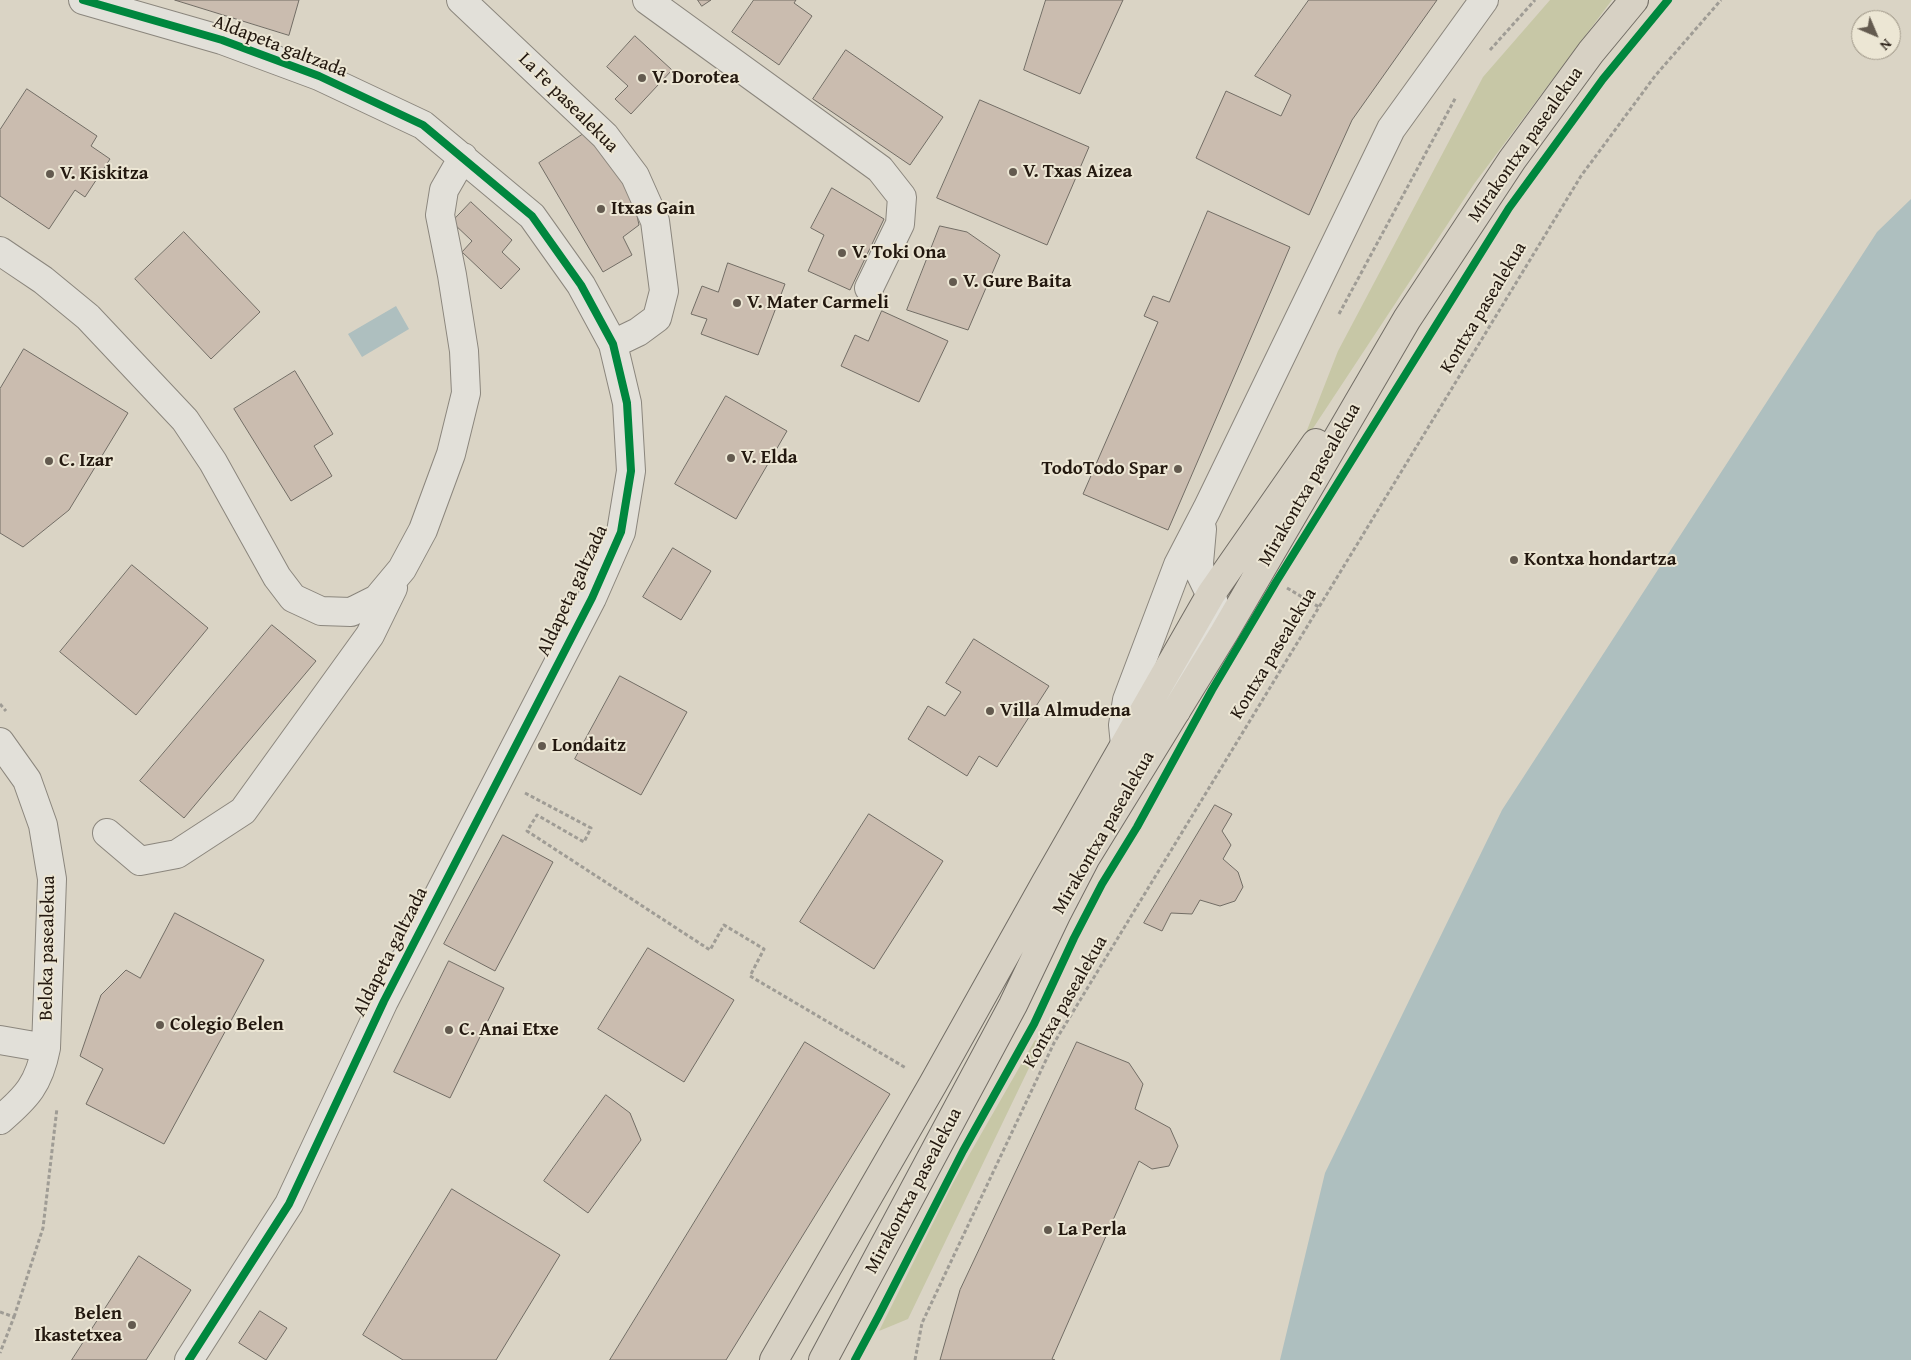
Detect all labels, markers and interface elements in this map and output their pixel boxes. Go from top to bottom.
north arrow [1851,10,1901,60]
street label: Aldapeta galtzada [210,11,350,83]
text: N [1876,35,1896,55]
street label: La Fe pasealekua [513,48,623,158]
street label: Mirakontxa pasealekua [1464,63,1588,227]
place label: V. Dorotea [652,67,739,89]
marker: V. Dorotea [636,72,648,84]
place label: V. Txas Aizea [1023,161,1132,183]
place label: V. Kiskitza [60,163,149,185]
marker: V. Txas Aizea [1007,166,1019,178]
marker: V. Kiskitza [44,168,56,180]
place label: Itxas Gain [611,198,695,220]
marker: Itxas Gain [595,203,607,215]
street label: Kontxa pasealekua [1436,238,1532,378]
place label: V. Toki Ona [852,242,946,264]
marker: V. Toki Ona [836,247,848,259]
place label: V. Gure Baita [963,271,1072,293]
marker: V. Gure Baita [947,276,959,288]
place label: V. Mater Carmeli [747,292,889,314]
marker: V. Mater Carmeli [731,297,743,309]
street label: Mirakontxa pasealekua [1254,399,1366,571]
place label: V. Elda [741,447,798,469]
place label: C. Izar [59,450,113,472]
marker: V. Elda [725,452,737,464]
marker: C. Izar [43,455,55,467]
place label: TodoTodo Spar [1041,458,1168,480]
marker: TodoTodo Spar [1172,463,1184,475]
street label: Aldapeta galtzada [533,522,613,660]
place label: Kontxa hondartza [1524,549,1676,571]
marker: Kontxa hondartza [1508,554,1520,566]
street label: Kontxa pasealekua [1226,584,1322,724]
place label: Villa Almudena [1000,700,1131,722]
marker: Villa Almudena [984,705,996,717]
place label: Londaitz [552,735,626,757]
marker: Londaitz [536,740,548,752]
street label: Mirakontxa pasealekua [1048,747,1160,919]
street label: Beloka pasealekua [35,875,61,1021]
street label: Aldapeta galtzada [349,884,433,1020]
street label: Kontxa pasealekua [1019,932,1113,1072]
place label: Colegio Belen [170,1014,284,1036]
marker: Colegio Belen [154,1019,166,1031]
place label: C. Anai Etxe [459,1019,559,1041]
marker: C. Anai Etxe [443,1024,455,1036]
street label: Mirakontxa pasealekua [861,1104,967,1278]
place label: La Perla [1058,1219,1127,1241]
marker: La Perla [1042,1224,1054,1236]
place label: Belen Ikastetxea [34,1303,122,1347]
marker: Belen Ikastetxea [126,1319,138,1331]

